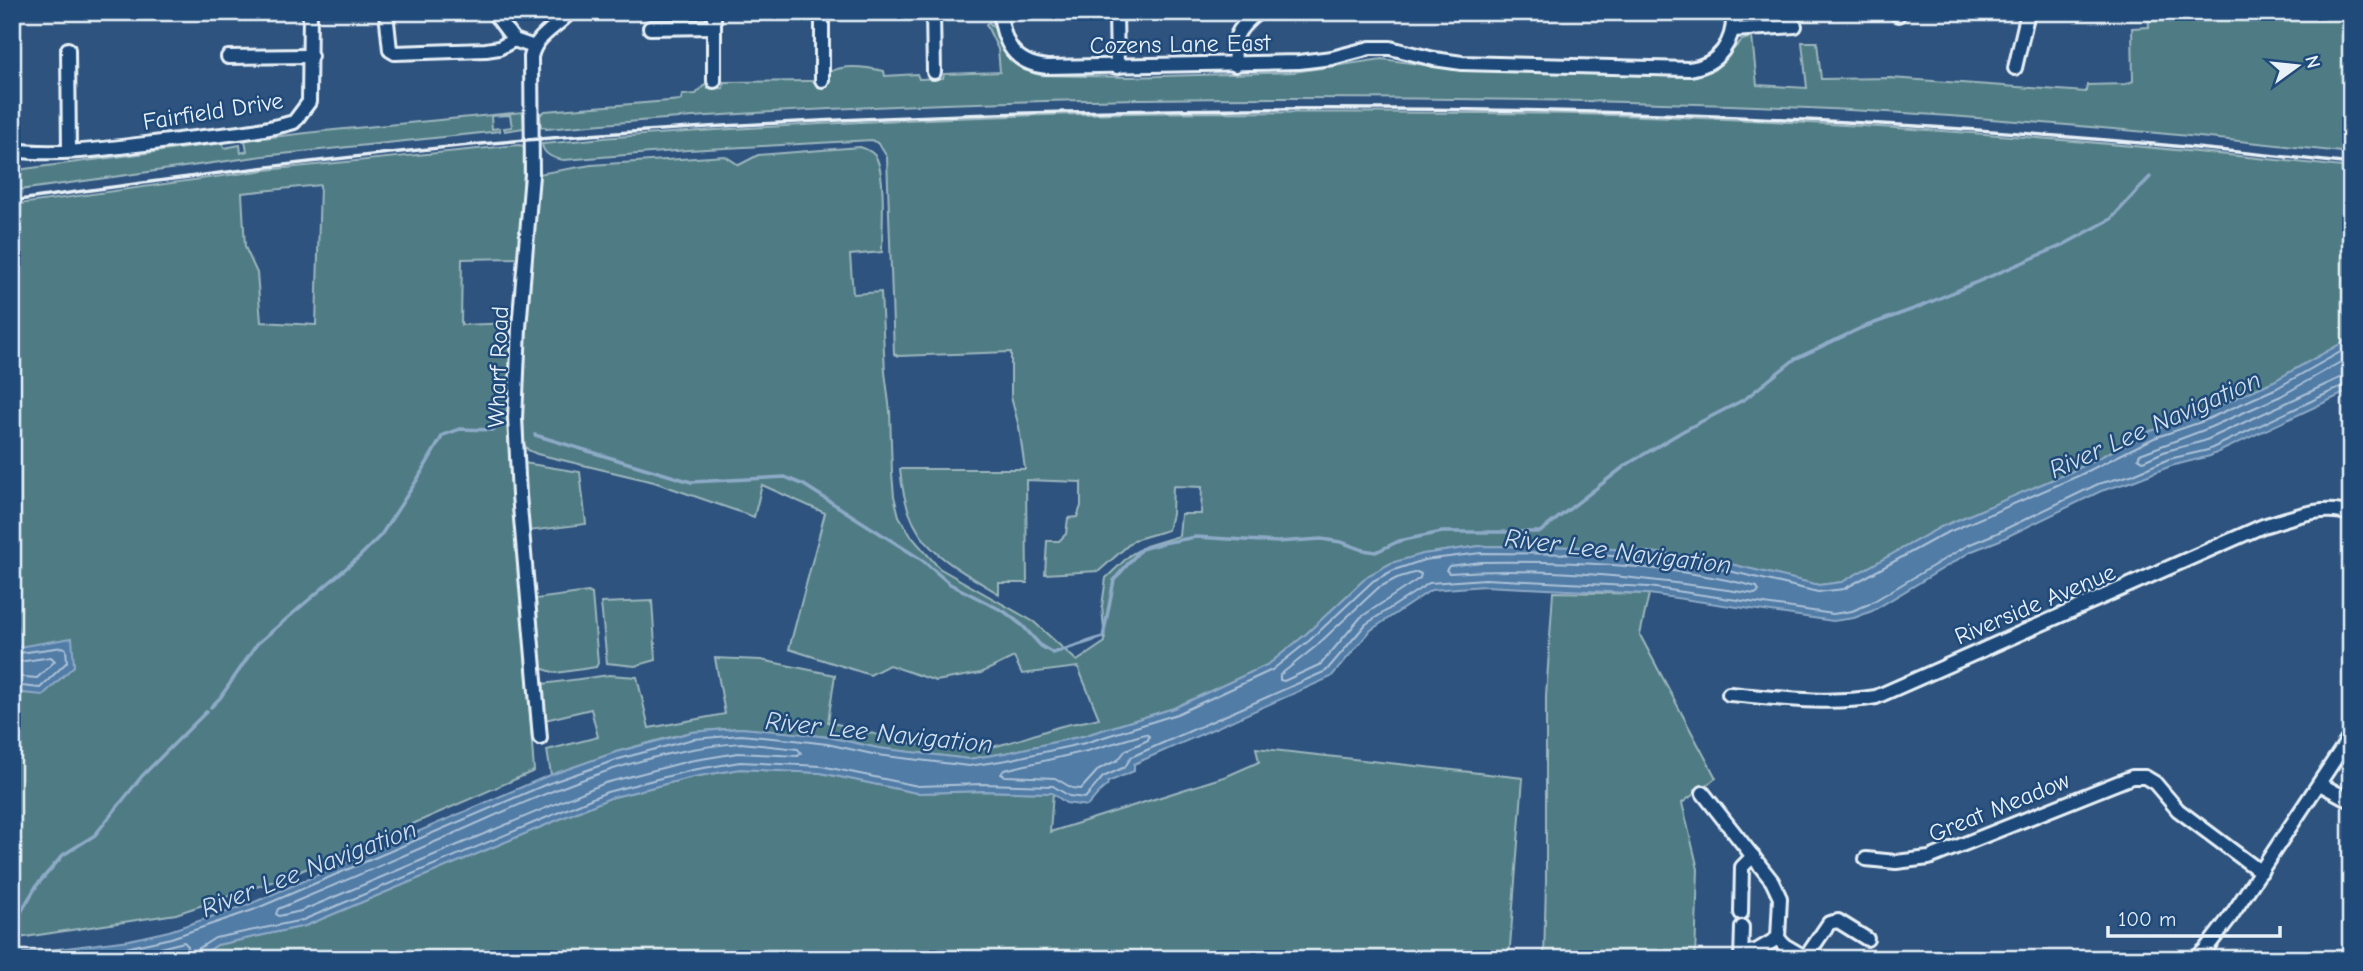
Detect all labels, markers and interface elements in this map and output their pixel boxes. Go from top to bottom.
street label: Cozens Lane East [1089,28,1272,60]
north arrow [2262,32,2332,102]
text: N [2300,53,2325,71]
street label: Fairfield Drive [141,86,285,136]
street label: Wharf Road [482,305,514,429]
water label: River Lee Navigation [2045,365,2265,485]
water label: River Lee Navigation [1503,523,1733,581]
street label: Riverside Avenue [1950,557,2120,651]
water label: River Lee Navigation [764,706,994,760]
street label: Great Meadow [1924,766,2074,848]
water label: River Lee Navigation [197,814,421,924]
scale bar [2108,894,2279,938]
text: 100 m [2118,907,2176,931]

